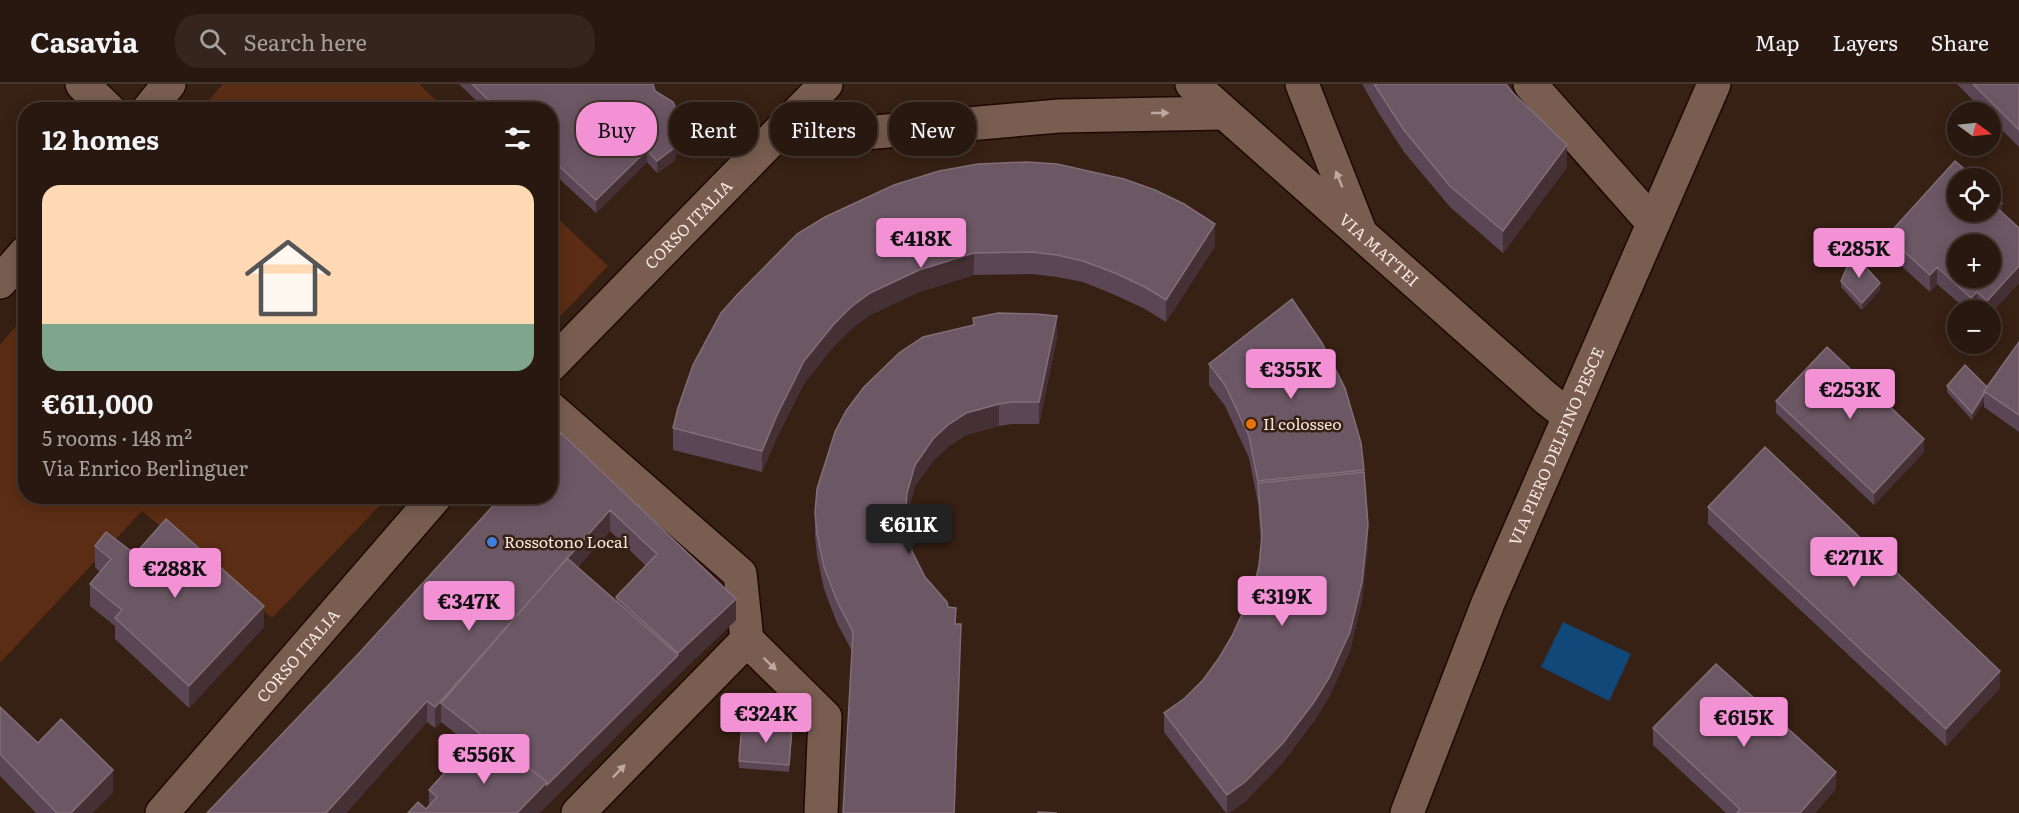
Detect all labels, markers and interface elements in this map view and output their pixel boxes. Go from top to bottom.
search box [175,14,595,68]
text: Casavia [30,20,139,62]
icon: search [196,25,229,58]
text: Search here [244,25,367,58]
text: Map [1755,26,1800,57]
text: Layers [1833,26,1898,57]
text: Share [1931,26,1989,57]
chip: Buy [576,102,657,156]
chip: Rent [669,102,758,156]
chip: Filters [770,102,877,156]
chip: New [889,102,976,156]
north arrow [1947,102,2001,156]
map controls [1947,102,2001,354]
one-way arrow [1150,108,1169,118]
text: 12 homes [42,119,159,158]
icon: filters [501,122,534,155]
button: locate [1947,168,2001,222]
one-way arrow [1334,170,1344,188]
street label: CORSO ITALIA [638,174,737,274]
street label: VIA MATTEI [1334,207,1425,291]
pin: €418K [879,218,963,269]
text: €418K [890,222,952,252]
icon: home [234,224,342,332]
pin: €285K [1817,228,1901,279]
text: €285K [1828,232,1891,262]
button: + [1947,234,2001,288]
button: − [1947,300,2001,354]
street label: VIA PIERO DELFINO PESCE [1501,343,1609,549]
pin: €355K [1249,349,1333,400]
text: €355K [1260,353,1322,383]
pin: €253K [1808,369,1892,420]
text: €253K [1819,373,1881,403]
text: €611,000 [42,383,153,422]
place label: Il colosseo [1263,411,1342,435]
marker: Il colosseo [1244,417,1258,431]
text: 5 rooms · 148 m² [42,422,192,452]
text: Via Enrico Berlinguer [42,452,248,482]
pin: €611K [867,504,951,555]
text: €611K [880,508,938,538]
place label: Rossotono Local [504,529,628,553]
marker: Rossotono Local [485,535,499,549]
pin: €271K [1812,537,1896,588]
text: €271K [1824,541,1884,571]
pin: €288K [133,548,217,599]
text: €288K [143,552,207,582]
pin: €319K [1240,576,1324,627]
text: €319K [1252,580,1312,610]
pin: €347K [427,581,511,632]
text: €347K [438,585,500,615]
street label: CORSO ITALIA [250,603,345,707]
one-way arrow [763,656,777,670]
pin: €324K [724,693,808,744]
text: €324K [734,697,798,727]
pin: €615K [1702,697,1786,748]
text: €615K [1714,701,1774,731]
pin: €556K [442,734,526,785]
text: €556K [452,738,516,768]
one-way arrow [612,764,626,779]

